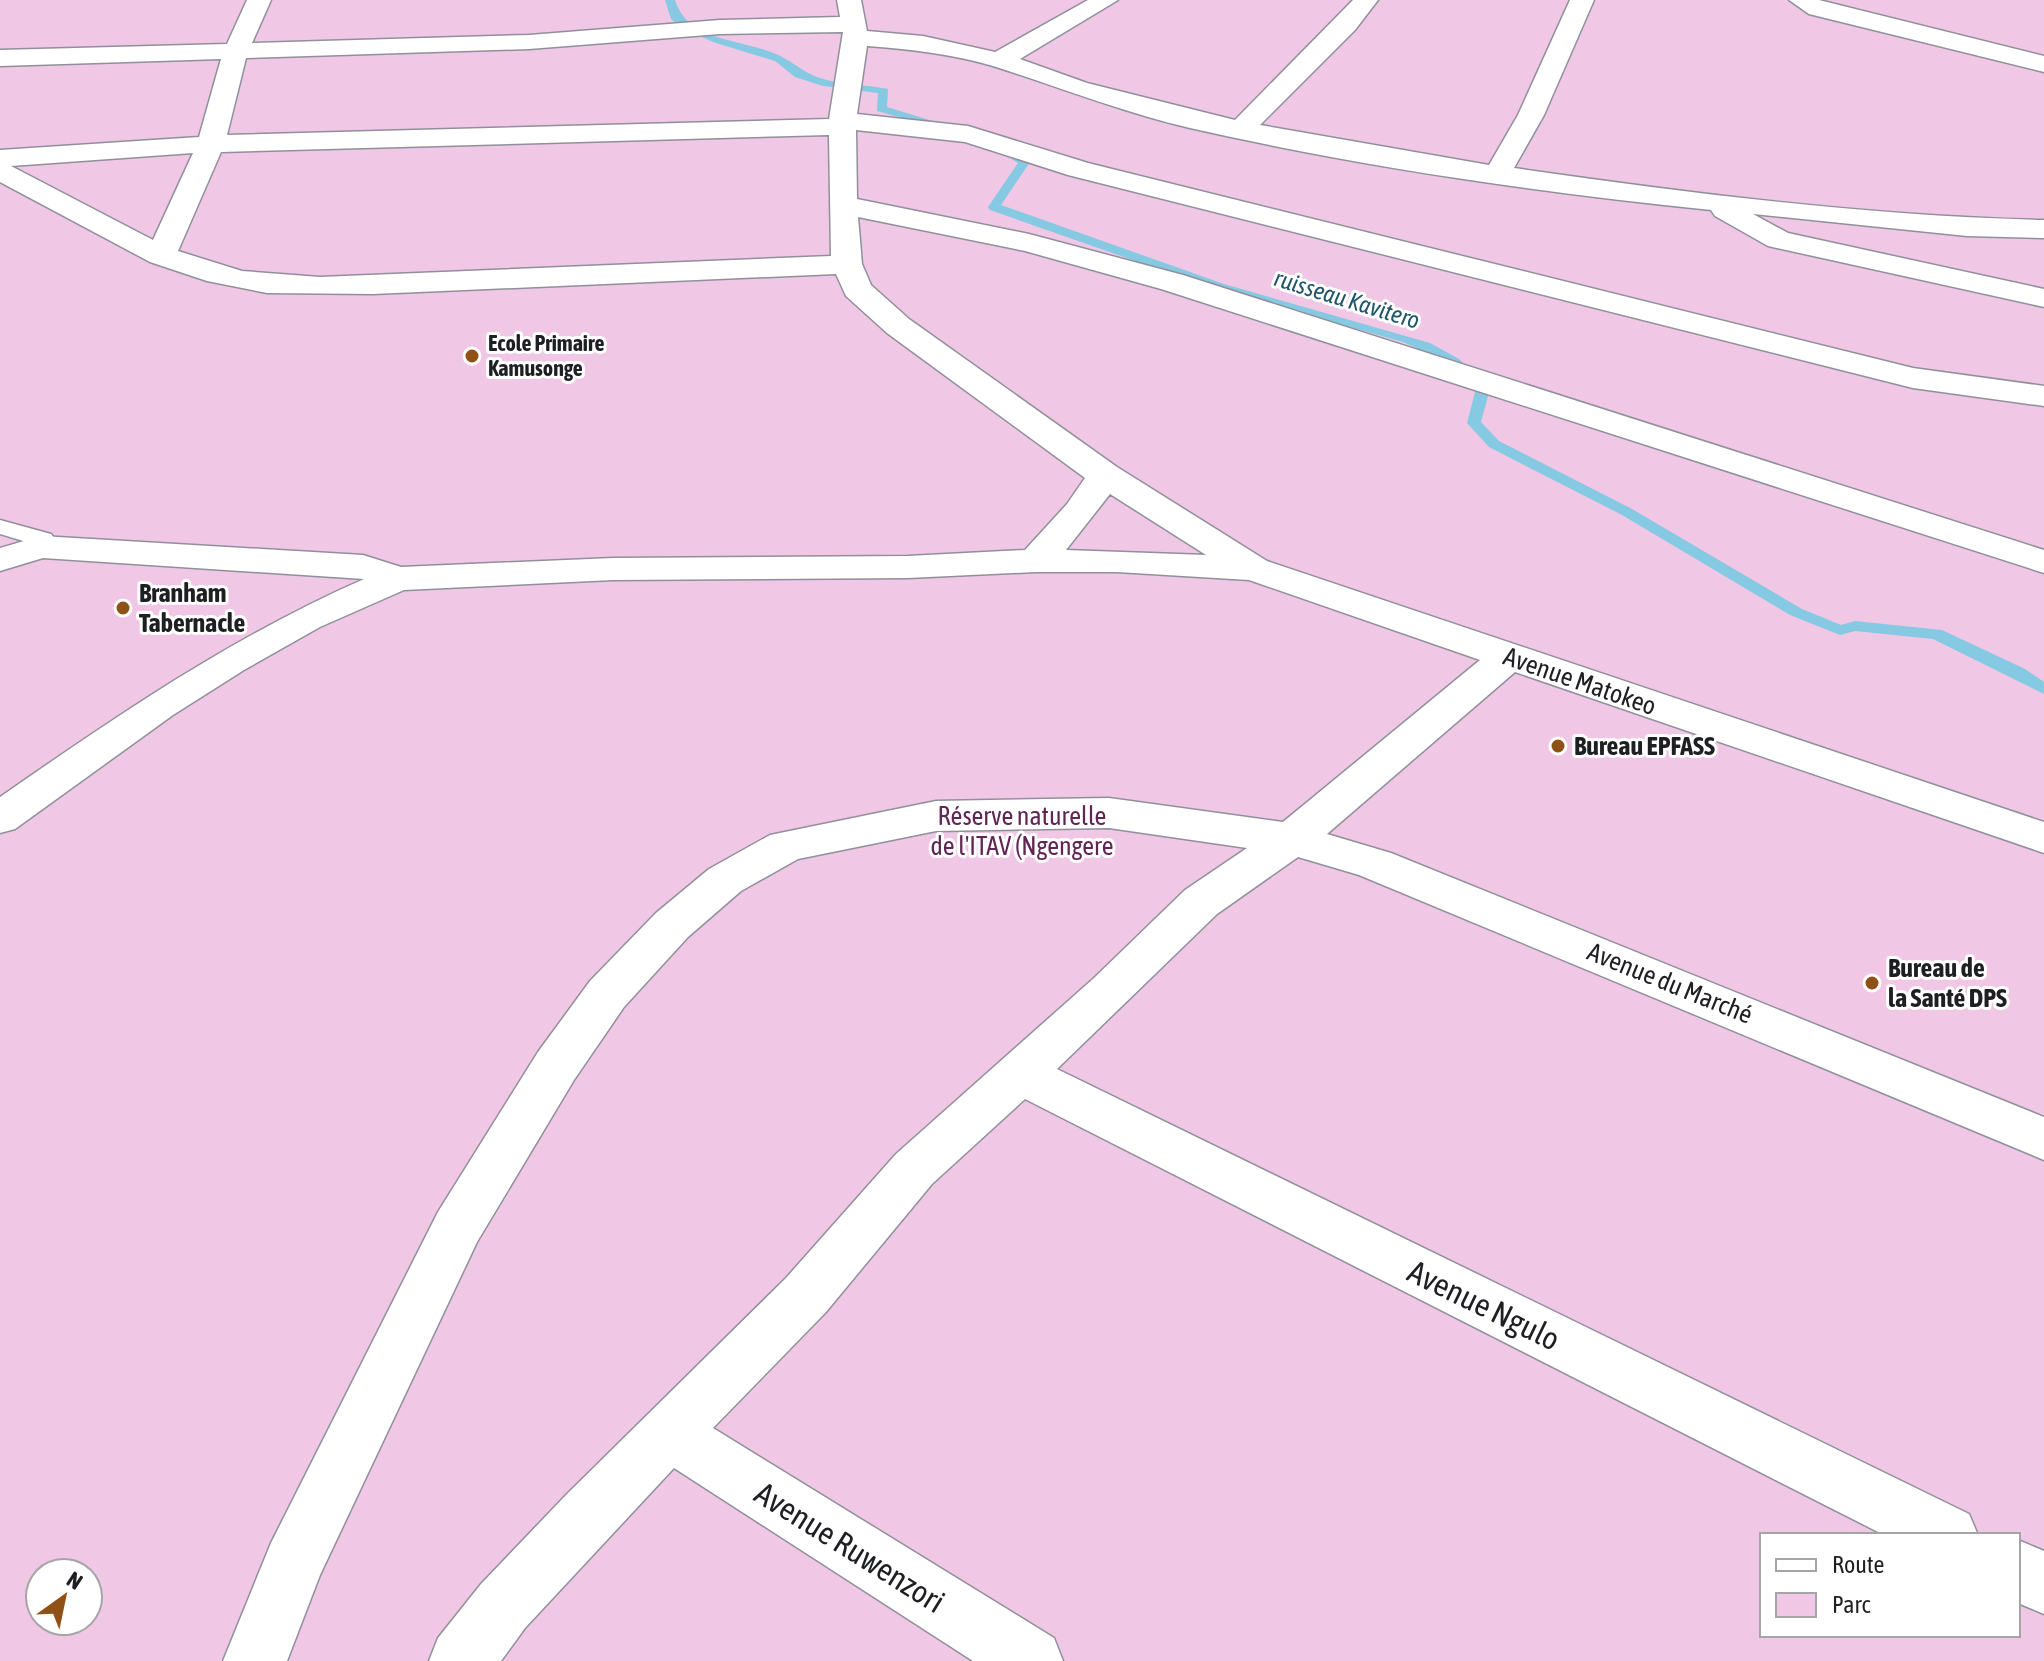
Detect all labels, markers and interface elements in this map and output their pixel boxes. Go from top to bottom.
water label: ruisseau Kavitero [1271,264,1423,334]
place label: Ecole Primaire Kamusonge [488,330,604,381]
marker: Ecole Primaire Kamusonge [463,347,481,365]
place label: Branham Tabernacle [139,578,245,638]
marker: Branham Tabernacle [114,599,132,617]
street label: Avenue Matokeo [1500,641,1660,721]
place label: Bureau EPFASS [1574,731,1715,761]
marker: Bureau EPFASS [1549,737,1567,755]
park label: Réserve naturelle de l'ITAV (Ngengere [931,801,1113,861]
street label: Avenue du Marché [1583,936,1757,1030]
place label: Bureau de la Santé DPS [1888,953,2007,1013]
marker: Bureau de la Santé DPS [1863,974,1881,992]
street label: Avenue Ngulo [1402,1252,1566,1358]
street label: Avenue Ruwenzori [748,1474,952,1620]
legend [1760,1533,2020,1637]
text: Route [1832,1551,1884,1578]
north arrow [24,1557,104,1637]
text: N [62,1566,87,1595]
text: Parc [1832,1591,1871,1618]

